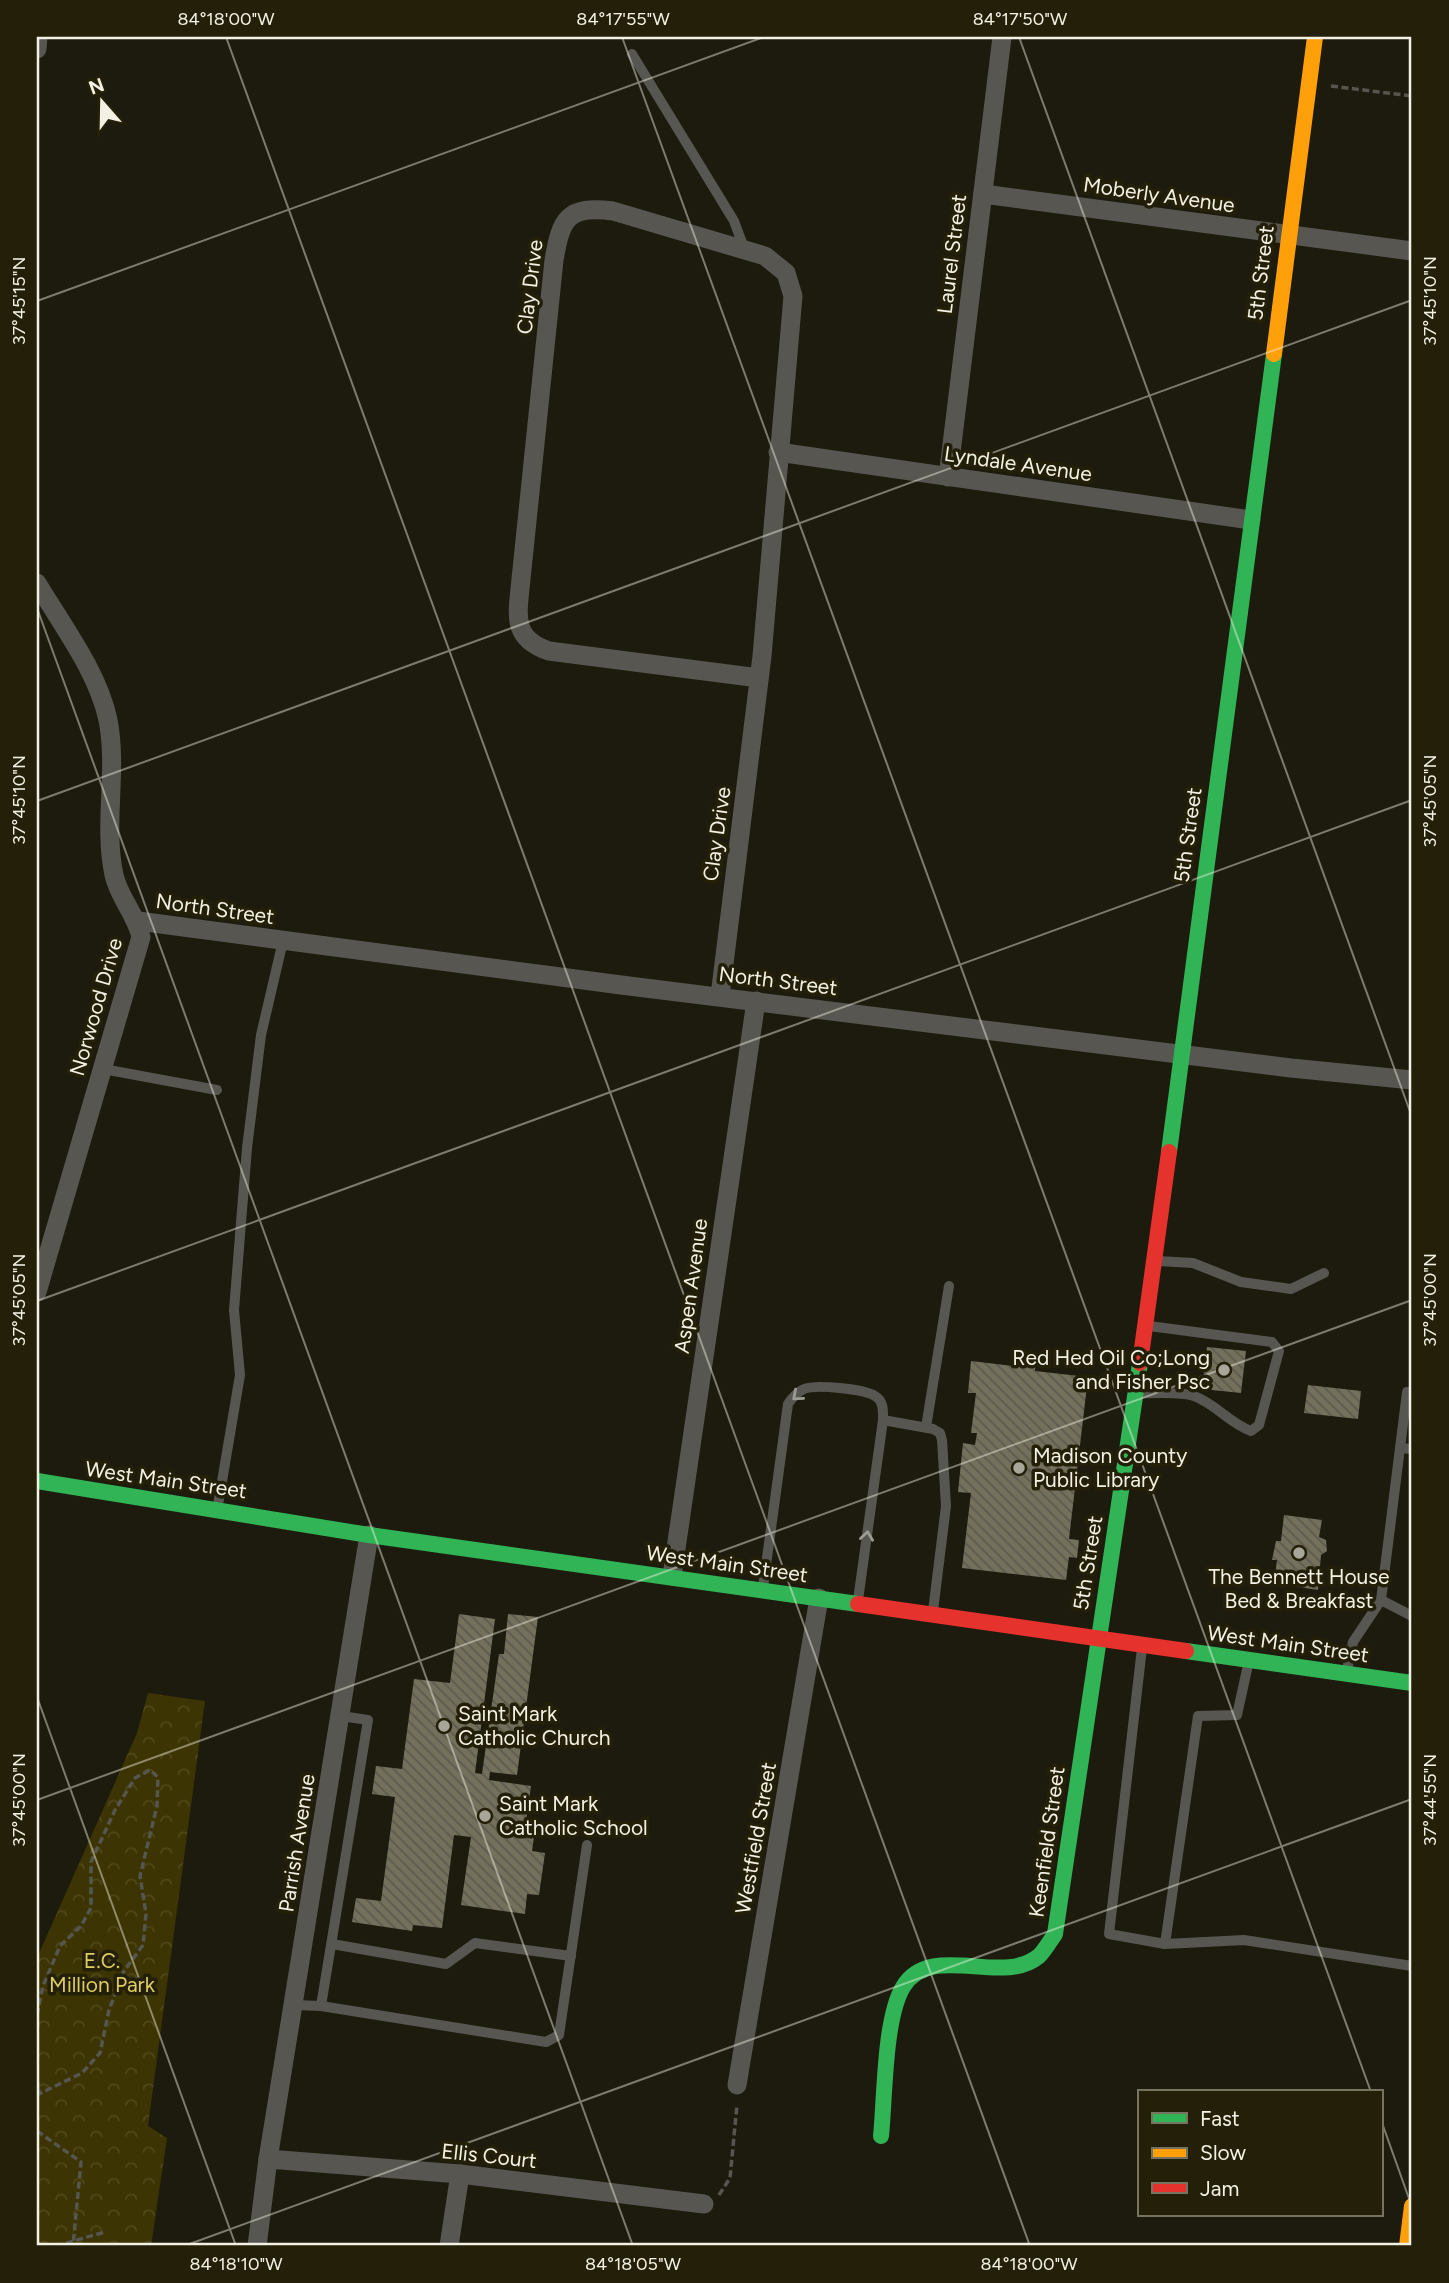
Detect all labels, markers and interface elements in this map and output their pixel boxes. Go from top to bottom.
text: 84°18'00"W [177,8,275,30]
text: 84°17'55"W [576,8,670,30]
text: 84°17'50"W [973,8,1068,30]
north arrow [66,66,136,136]
text: N [86,73,107,100]
street label: Moberly Avenue [1082,172,1236,218]
street label: Laurel Street [932,193,971,315]
street label: 5th Street [1242,224,1279,322]
street label: Clay Drive [511,238,548,336]
text: 37°45'10"N [1419,256,1441,346]
text: 37°45'15"N [8,257,30,345]
street label: Lyndale Avenue [943,441,1094,486]
text: 37°45'10"N [8,755,30,845]
text: 37°45'05"N [1419,755,1441,847]
street label: Clay Drive [698,785,736,883]
street label: 5th Street [1168,786,1207,884]
street label: North Street [154,888,276,929]
street label: Norwood Drive [64,935,127,1079]
street label: North Street [717,961,839,1000]
street label: Aspen Avenue [669,1217,712,1355]
text: 37°45'00"N [1419,1253,1441,1347]
text: 37°45'05"N [8,1254,30,1346]
place label: Red Hed Oil Co;Long and Fisher Psc [1012,1345,1210,1394]
marker: Red Hed Oil Co;Long and Fisher Psc [1216,1362,1232,1378]
one-way arrow [792,1388,805,1400]
place label: Madison County Public Library [1033,1443,1187,1492]
street label: West Main Street [84,1456,248,1503]
marker: Madison County Public Library [1011,1460,1027,1476]
street label: 5th Street [1068,1514,1107,1612]
one-way arrow [859,1530,874,1542]
street label: West Main Street [645,1540,809,1587]
marker: The Bennett House Bed & Breakfast [1291,1545,1307,1561]
place label: The Bennett House Bed & Breakfast [1208,1564,1390,1613]
street label: West Main Street [1206,1620,1370,1667]
place label: Saint Mark Catholic Church [458,1701,610,1750]
marker: Saint Mark Catholic Church [436,1718,452,1734]
text: 37°45'00"N [8,1753,30,1847]
text: 37°44'55"N [1419,1754,1441,1846]
street label: Westfield Street [730,1760,781,1916]
street label: Keenfield Street [1024,1765,1069,1919]
street label: Parrish Avenue [273,1772,320,1914]
place label: Saint Mark Catholic School [499,1791,648,1840]
marker: Saint Mark Catholic School [477,1808,493,1824]
park label: E.C. Million Park [49,1948,156,1997]
legend [1138,2090,1382,2216]
text: Fast [1200,2106,1240,2131]
street label: Ellis Court [440,2138,538,2173]
text: Slow [1200,2140,1246,2165]
text: Jam [1200,2176,1239,2201]
text: 84°18'10"W [190,2253,283,2275]
text: 84°18'05"W [585,2253,682,2275]
text: 84°18'00"W [980,2253,1078,2275]

